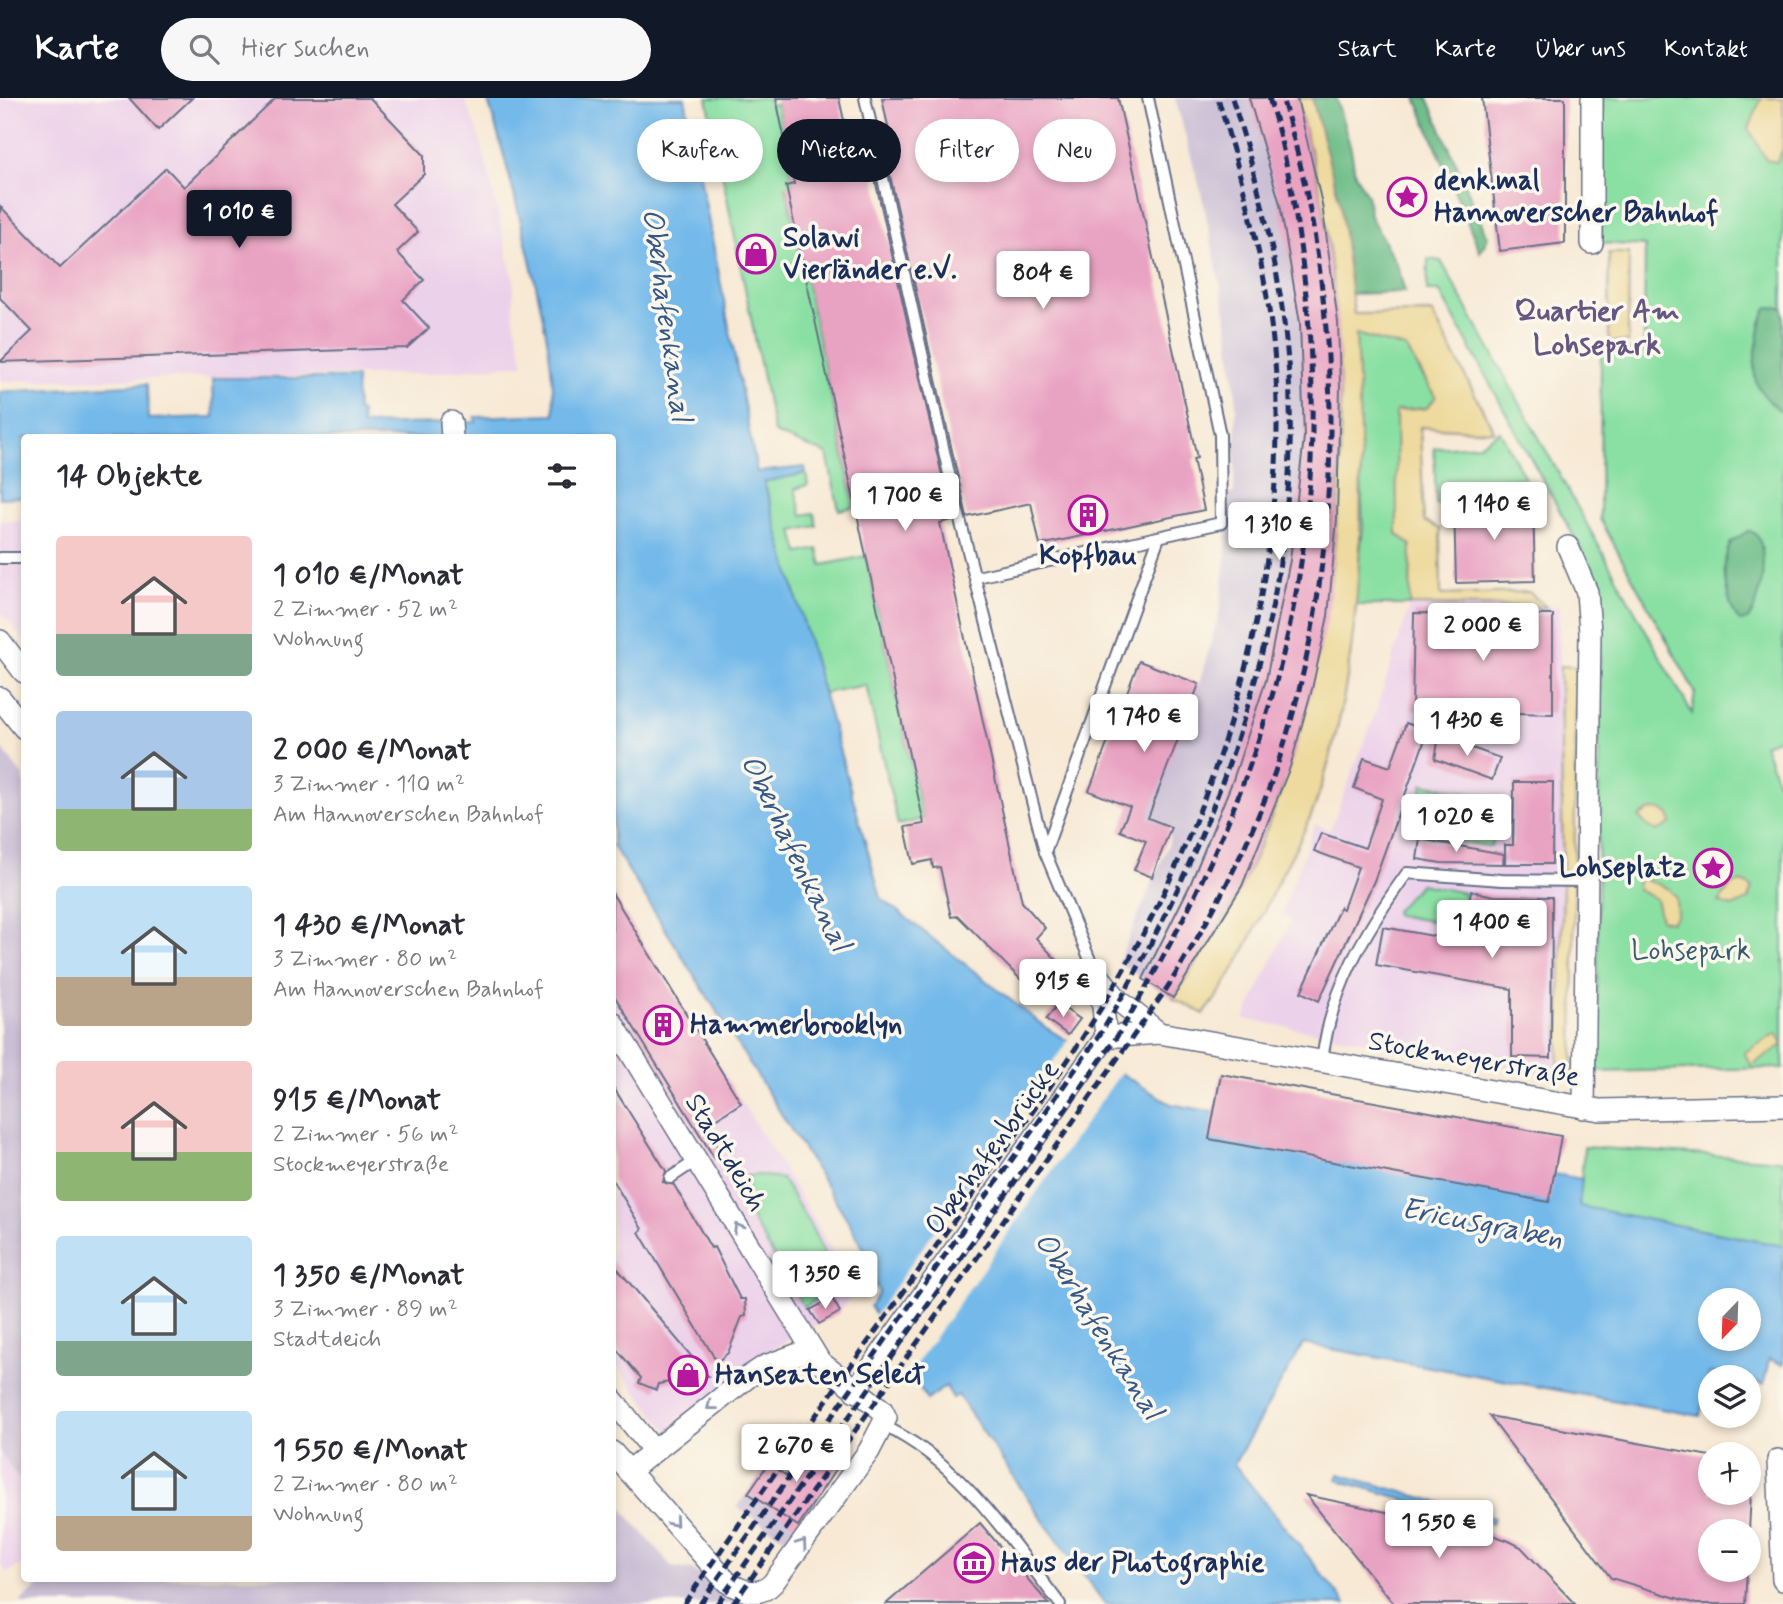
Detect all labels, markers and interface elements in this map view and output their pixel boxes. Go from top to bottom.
search box [161,18,651,81]
text: Karte [35,27,119,71]
icon: search [185,30,223,68]
text: Hier suchen [241,32,370,66]
text: Start [1337,34,1397,65]
text: Karte [1435,34,1496,65]
text: Über uns [1534,34,1626,65]
text: Kontakt [1664,34,1748,65]
chip: Kaufen [637,119,763,182]
chip: Mieten [777,119,901,182]
chip: Filter [915,119,1019,182]
chip: Neu [1033,119,1116,182]
place label: denk.mal Hannoverscher Bahnhof [1434,163,1718,232]
place icon: denk.mal Hannoverscher Bahnhof [1386,176,1428,218]
pin: 1 010 € [174,190,304,250]
text: 1 010 € [203,198,275,228]
water label: Oberhafenkanal [632,206,700,425]
place label: Solawi Vierländer e.V. [783,220,957,289]
shop icon: Solawi Vierländer e.V. [735,233,777,275]
pin: 804 € [994,252,1092,311]
text: 804 € [1013,259,1074,289]
district label: Quartier Am Lohsepark [1514,292,1680,365]
text: 14 Objekte [56,457,202,496]
icon: filters [543,457,581,495]
pin: 1 700 € [840,474,970,533]
text: 1 700 € [867,481,943,511]
pin: 1 140 € [1429,482,1559,542]
text: 1 140 € [1457,490,1531,520]
building icon: Kopfbau [1067,494,1109,536]
pin: 1 310 € [1214,503,1344,562]
text: 1 310 € [1244,510,1314,540]
place label: Kopfbau [1039,538,1137,575]
text: 1 010 €/Monat [273,556,464,595]
icon: home [112,564,196,648]
text: 2 Zimmer · 52 m² [273,595,458,625]
pin: 2 000 € [1418,603,1548,663]
text: 2 000 € [1444,611,1522,641]
text: Wohnung [273,625,364,655]
pin: 1 740 € [1079,694,1209,754]
pin: 1 430 € [1402,698,1532,758]
text: 1 740 € [1106,702,1182,732]
text: 1 430 € [1430,706,1504,736]
text: 2 000 €/Monat [273,731,471,770]
icon: home [112,739,196,823]
water label: Oberhafenkanal [730,748,860,959]
text: 3 Zimmer · 110 m² [273,770,465,800]
pin: 1 020 € [1391,794,1521,854]
text: Am Hannoverschen Bahnhof [273,800,544,830]
text: 1 020 € [1417,802,1495,832]
place icon: Lohseplatz [1692,847,1734,889]
place label: Lohseplatz [1559,850,1686,887]
pin: 1 400 € [1427,900,1557,960]
text: 1 430 €/Monat [273,906,465,945]
text: 1 400 € [1453,908,1531,938]
icon: home [112,914,196,998]
park label: Lohsepark [1631,933,1751,970]
text: 3 Zimmer · 80 m² [273,945,457,975]
pin: 915 € [1014,960,1112,1019]
text: 915 € [1035,967,1091,997]
text: Am Hannoverschen Bahnhof [273,975,544,1005]
building icon: Hammerbrooklyn [642,1004,684,1046]
place label: Hammerbrooklyn [690,1007,902,1044]
street label: Stockmeyerstraße [1365,1023,1583,1097]
street label: Oberhafenbrücke [917,1053,1069,1243]
text: 915 €/Monat [273,1081,441,1120]
street label: Stadtdeich [675,1087,775,1219]
icon: home [112,1089,196,1173]
text: 2 Zimmer · 56 m² [273,1120,458,1150]
text: Stockmeyerstraße [273,1150,449,1180]
water label: Ericusgraben [1398,1189,1566,1260]
one-way arrow [734,1223,747,1236]
water label: Oberhafenkanal [1025,1225,1172,1429]
pin: 1 350 € [760,1252,890,1311]
text: 1 350 €/Monat [273,1256,464,1295]
text: 1 350 € [788,1259,862,1289]
icon: home [112,1264,196,1348]
north arrow [1698,1288,1760,1351]
map controls [1698,1288,1761,1582]
text: 3 Zimmer · 89 m² [273,1295,458,1325]
text: Stadtdeich [273,1325,381,1355]
shop icon: Hanseaten Select [667,1354,709,1396]
place label: Hanseaten Select [715,1357,925,1394]
button: layers [1698,1365,1761,1428]
one-way arrow [706,1398,719,1411]
pin: 2 670 € [731,1424,861,1484]
text: 1 550 €/Monat [273,1431,468,1470]
text: 2 670 € [757,1432,835,1462]
icon: home [112,1439,196,1523]
button: + [1698,1442,1761,1505]
text: 2 Zimmer · 80 m² [273,1470,458,1500]
text: Wohnung [273,1500,364,1530]
pin: 1 550 € [1374,1500,1504,1560]
text: 1 550 € [1401,1508,1477,1538]
one-way arrow [666,1514,678,1527]
button: − [1698,1519,1761,1582]
one-way arrow [794,1539,806,1552]
museum icon: Haus der Photographie [953,1542,995,1584]
place label: Haus der Photographie [1001,1545,1265,1585]

